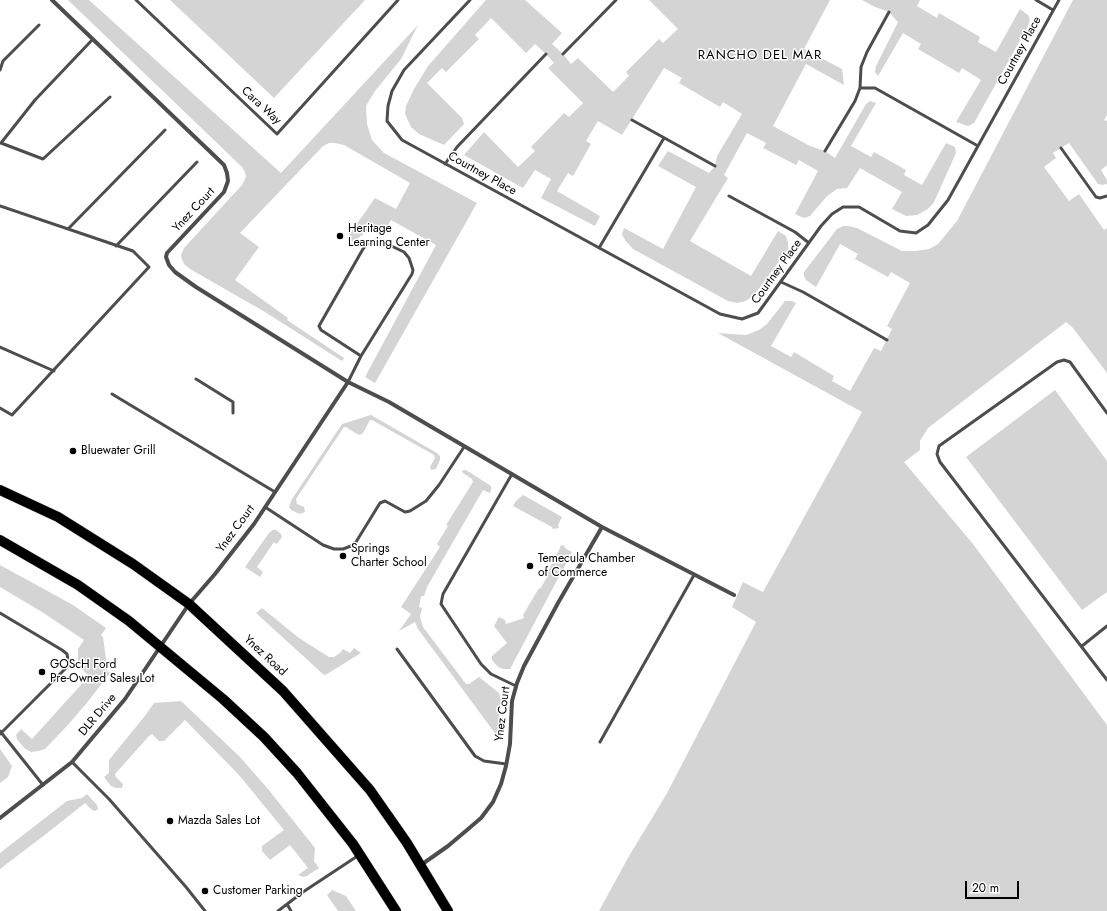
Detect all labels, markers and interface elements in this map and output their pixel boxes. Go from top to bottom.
street label: Courtney Place [995,14,1045,88]
district label: RANCHO DEL MAR [698,48,822,64]
street label: Cara Way [238,84,284,128]
street label: Courtney Place [445,149,519,199]
street label: Ynez Court [170,185,218,235]
place label: Heritage Learning Center [348,222,430,250]
marker: Heritage Learning Center [335,231,345,241]
street label: Courtney Place [749,237,805,307]
place label: Bluewater Grill [81,444,156,458]
marker: Bluewater Grill [68,446,78,456]
street label: Ynez Court [214,502,258,556]
place label: Springs Charter School [351,542,427,570]
marker: Springs Charter School [338,551,348,561]
place label: Temecula Chamber of Commerce [538,552,635,580]
marker: Temecula Chamber of Commerce [525,561,535,571]
street label: Ynez Road [241,633,289,679]
place label: GOScH Ford Pre-Owned Sales Lot [50,658,154,686]
marker: GOScH Ford Pre-Owned Sales Lot [37,667,47,677]
street label: Ynez Court [492,686,514,742]
street label: DLR Drive [76,691,120,739]
place label: Mazda Sales Lot [178,814,260,828]
marker: Mazda Sales Lot [165,816,175,826]
scale bar [967,873,1021,899]
text: 20 m [972,879,999,897]
place label: Customer Parking [213,884,303,898]
marker: Customer Parking [200,886,210,896]

